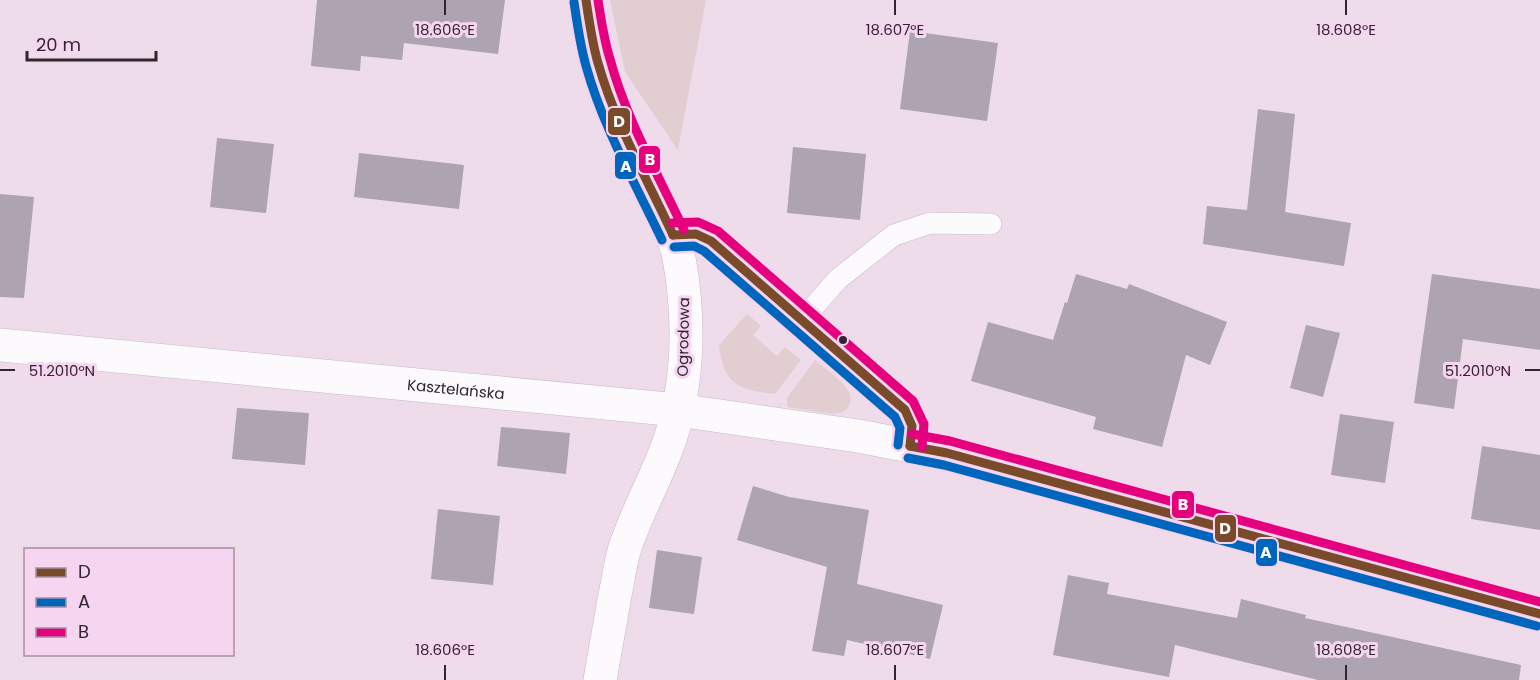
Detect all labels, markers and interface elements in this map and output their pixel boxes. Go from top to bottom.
text: 18.606°E [415,19,475,40]
text: 18.607°E [866,19,924,40]
text: 18.608°E [1316,19,1376,40]
scale bar [27,24,156,62]
text: 20 m [36,32,81,57]
line badge: D [607,107,631,136]
text: D [613,110,625,133]
line badge: B [638,145,661,174]
text: B [645,148,655,171]
line badge: A [614,151,637,180]
text: A [620,155,632,178]
street label: Ogrodowa [672,297,694,377]
unlabelled marker [837,334,849,346]
text: 51.2010°N [29,360,95,381]
text: 51.2010°N [1445,360,1511,381]
street label: Kasztelańska [406,374,506,404]
line badge: B [1171,490,1195,519]
text: B [1178,493,1188,516]
line badge: D [1214,514,1237,543]
text: D [1219,517,1231,540]
line badge: A [1255,538,1278,567]
text: A [1260,541,1272,564]
legend [24,548,234,656]
text: D [78,559,91,584]
text: A [78,589,90,614]
text: B [78,619,89,644]
text: 18.606°E [415,639,475,660]
text: 18.607°E [866,639,924,660]
text: 18.608°E [1316,639,1376,660]

